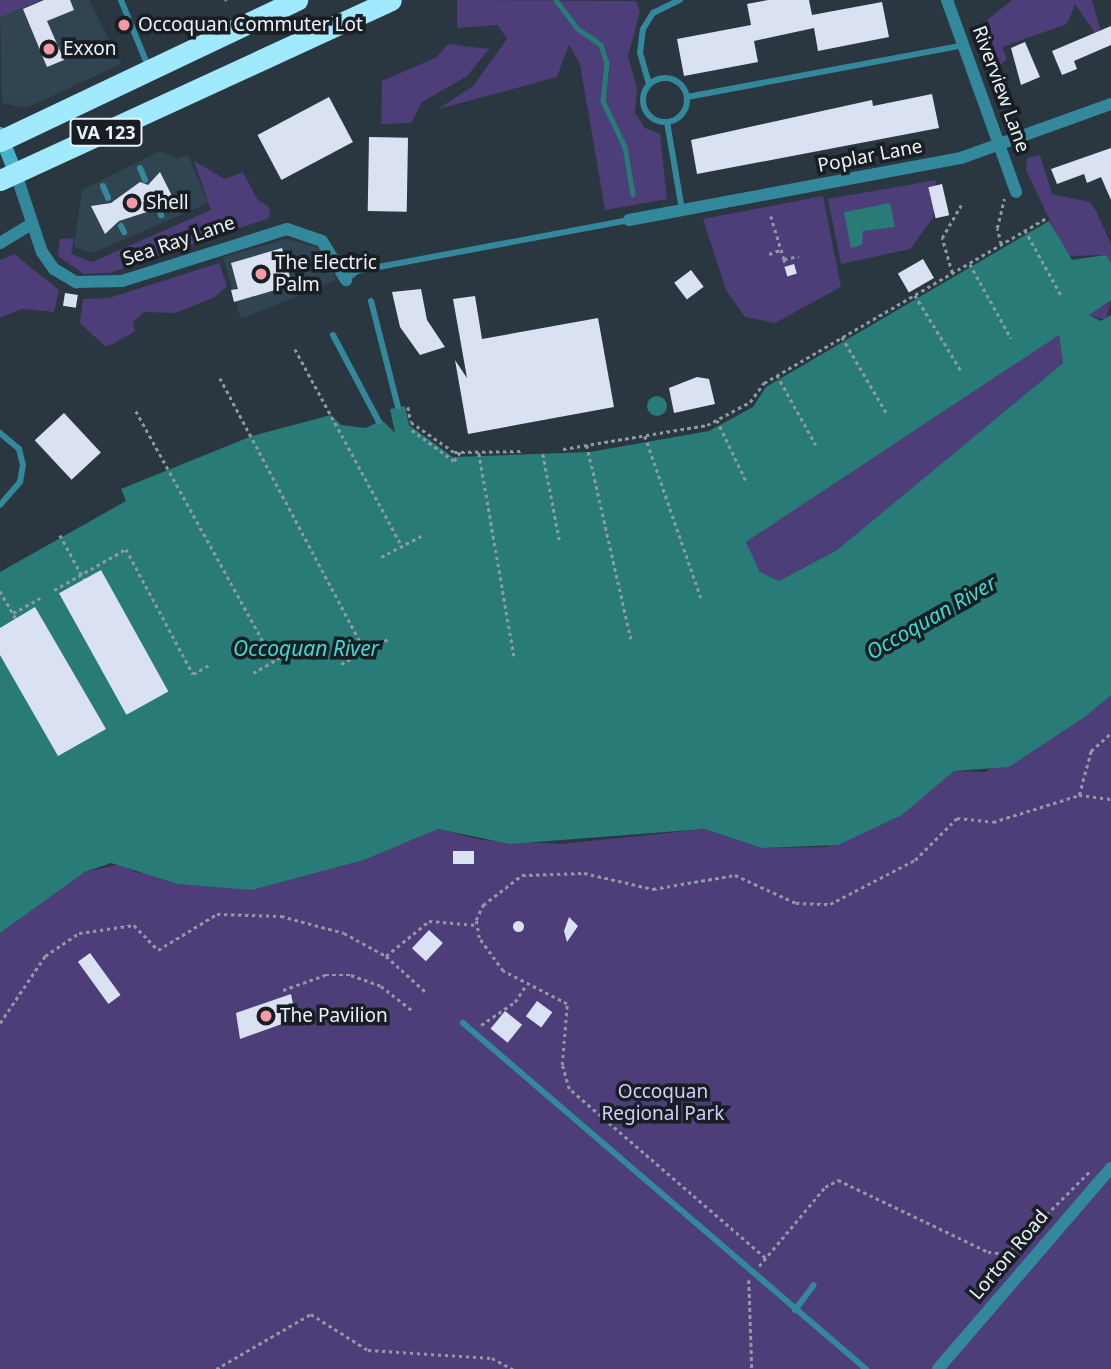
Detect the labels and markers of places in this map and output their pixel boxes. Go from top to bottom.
place label: Occoquan Commuter Lot [138,14,363,36]
marker: Occoquan Commuter Lot [116,17,132,33]
place label: Exxon [63,38,117,60]
marker: Exxon [41,41,57,57]
place label: Shell [146,192,189,214]
marker: Shell [124,195,140,211]
place label: The Electric Palm [275,252,377,296]
marker: The Electric Palm [253,266,269,282]
place label: The Pavilion [280,1005,388,1027]
marker: The Pavilion [258,1008,274,1024]

